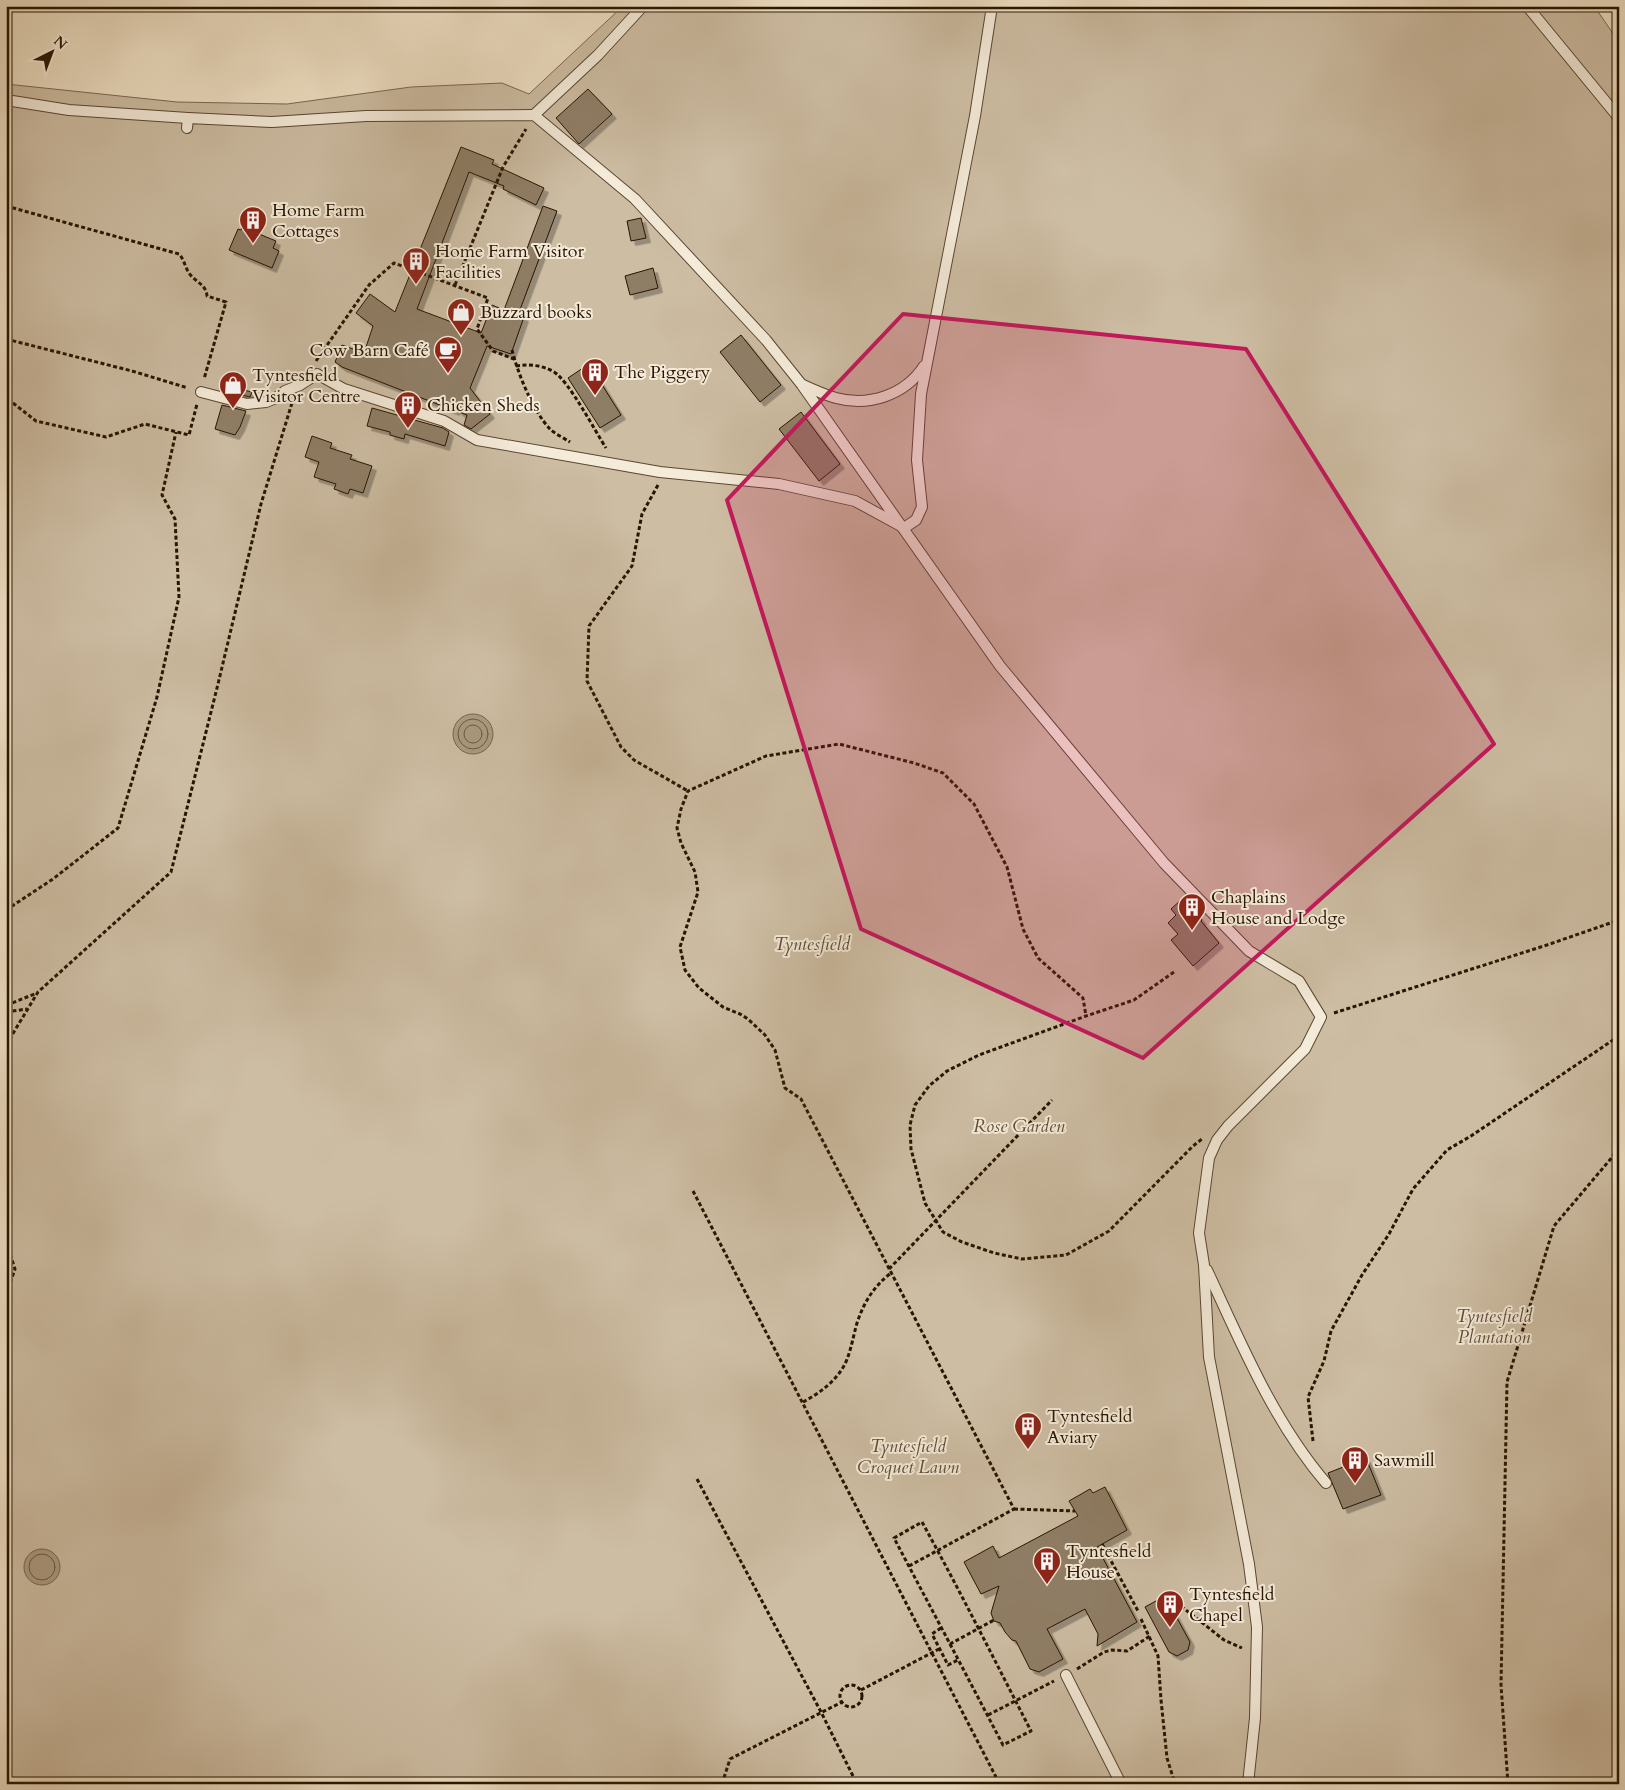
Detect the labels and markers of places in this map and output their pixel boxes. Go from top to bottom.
place label: Home Farm Cottages [272,198,366,244]
building icon: Home Farm Cottages [238,205,268,244]
place label: Home Farm Visitor Facilities [435,239,584,285]
building icon: Home Farm Visitor Facilities [401,246,431,285]
shop icon: Buzzard books [446,297,476,336]
place label: Buzzard books [480,300,592,325]
cafe icon: Cow Barn Café [433,335,463,374]
place label: Cow Barn Café [309,338,429,363]
building icon: The Piggery [580,357,610,396]
place label: The Piggery [614,360,711,385]
place label: Tyntesfield Visitor Centre [252,363,361,409]
shop icon: Tyntesfield Visitor Centre [218,370,248,409]
building icon: Chicken Sheds [393,390,423,429]
place label: Chicken Sheds [427,393,539,418]
place label: Chaplains House and Lodge [1211,885,1346,931]
building icon: Chaplains House and Lodge [1177,892,1207,931]
place label: Tyntesfield Aviary [1047,1404,1133,1450]
building icon: Tyntesfield Aviary [1013,1411,1043,1450]
building icon: Sawmill [1340,1445,1370,1484]
place label: Sawmill [1374,1448,1435,1473]
place label: Tyntesfield House [1066,1539,1152,1585]
building icon: Tyntesfield House [1032,1546,1062,1585]
place label: Tyntesfield Chapel [1189,1582,1275,1628]
building icon: Tyntesfield Chapel [1155,1589,1185,1628]

